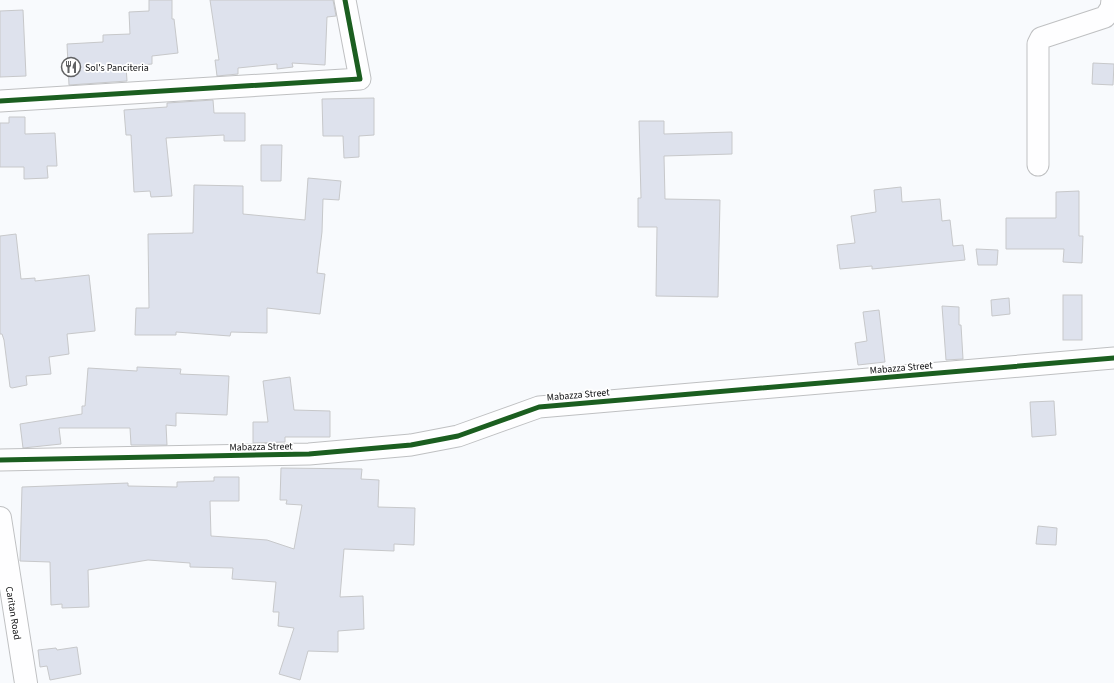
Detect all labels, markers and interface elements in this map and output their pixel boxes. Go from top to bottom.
restaurant icon: Sol's Panciteria [60,56,82,78]
place label: Sol's Panciteria [85,61,149,75]
street label: Mabazza Street [869,358,934,378]
street label: Mabazza Street [546,385,611,405]
street label: Mabazza Street [229,439,293,455]
street label: Caritan Road [2,585,24,641]

